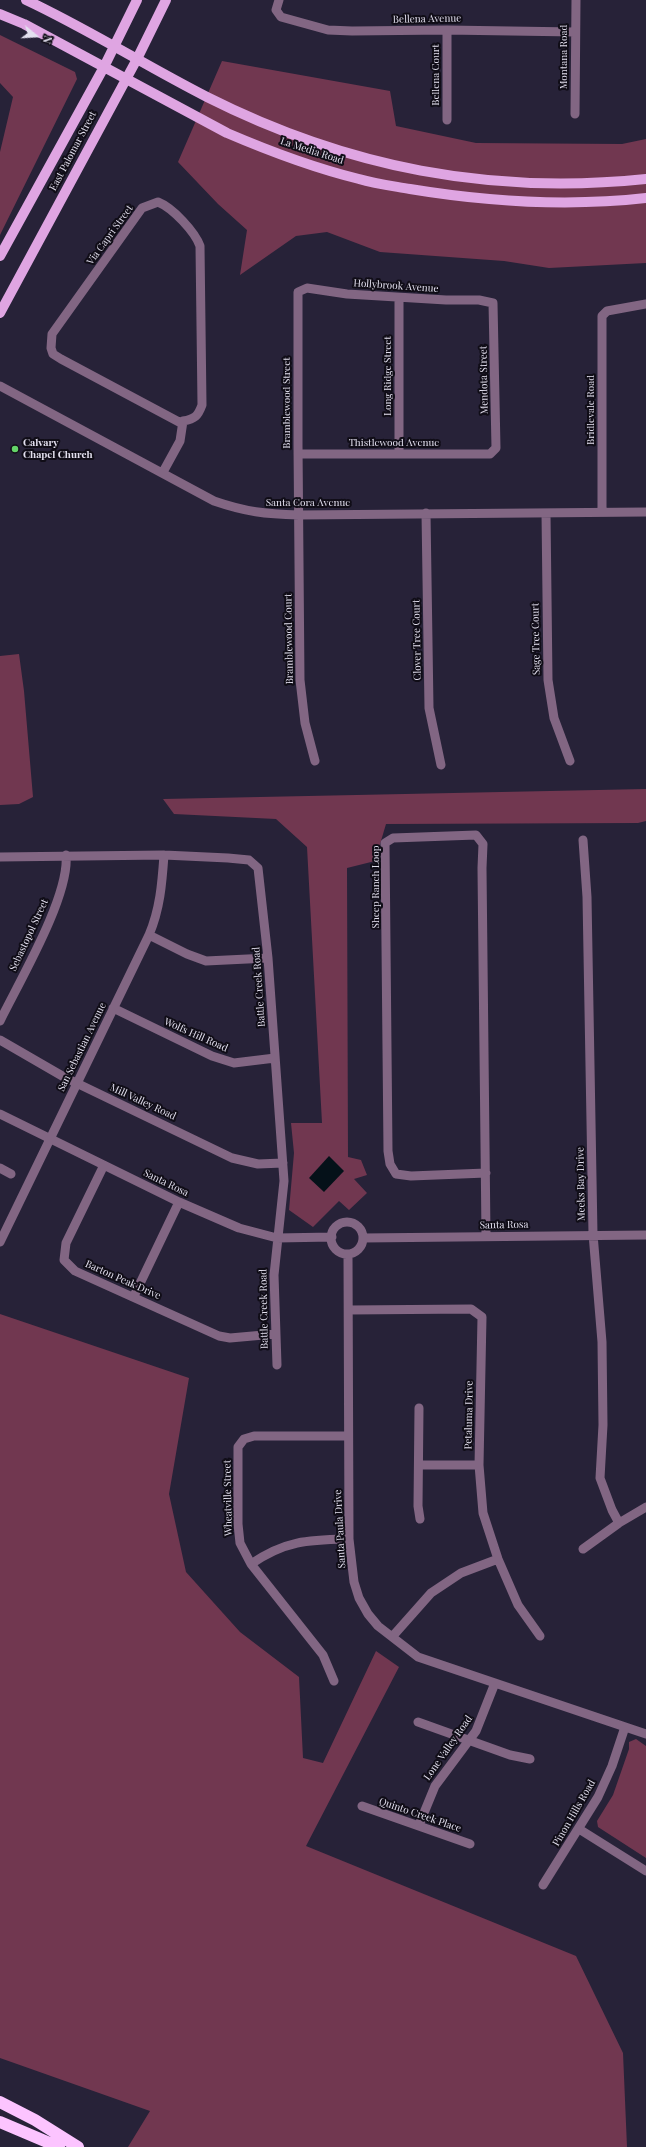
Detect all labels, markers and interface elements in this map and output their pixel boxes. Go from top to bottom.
street label: Bellena Avenue [393,12,461,26]
north arrow [16,16,56,56]
street label: Montana Road [558,25,570,89]
text: N [40,34,56,46]
street label: Bellena Court [430,44,442,106]
street label: East Palomar Street [47,109,99,193]
street label: La Media Road [279,135,345,167]
street label: Via Capri Street [84,203,136,267]
street label: Hollybrook Avenue [353,277,439,295]
street label: Long Ridge Street [382,336,394,416]
street label: Mendota Street [477,346,491,414]
street label: Bramblewood Street [281,357,293,449]
street label: Bridlevale Road [585,375,597,445]
place label: Calvary Chapel Church [23,437,93,460]
street label: Thistlewood Avenue [349,437,439,449]
marker: Calvary Chapel Church [10,444,20,454]
street label: Santa Cora Avenue [266,497,350,509]
street label: Bramblewood Court [282,593,296,685]
street label: Clover Tree Court [410,599,424,681]
street label: Sage Tree Court [529,603,543,675]
street label: Sheep Ranch Loop [370,845,382,929]
street label: Sebastopol Street [7,897,51,973]
street label: Battle Creek Road [250,947,268,1027]
street label: San Sebastian Avenue [55,1001,109,1093]
street label: Wolfs Hill Road [162,1016,230,1054]
street label: Mill Valley Road [108,1081,178,1123]
street label: Meeks Bay Drive [574,1147,588,1221]
street label: Santa Rosa [141,1167,191,1199]
street label: Santa Rosa [480,1219,528,1231]
street label: Barton Peak Drive [83,1258,163,1302]
street label: Battle Creek Road [257,1269,271,1349]
street label: Petaluma Drive [462,1380,476,1450]
street label: Wheatville Street [221,1460,235,1536]
street label: Santa Paula Drive [332,1489,348,1569]
street label: Lone Valley Road [421,1713,475,1783]
street label: Pinon Hills Road [550,1778,598,1848]
street label: Quinto Creek Place [377,1795,463,1835]

